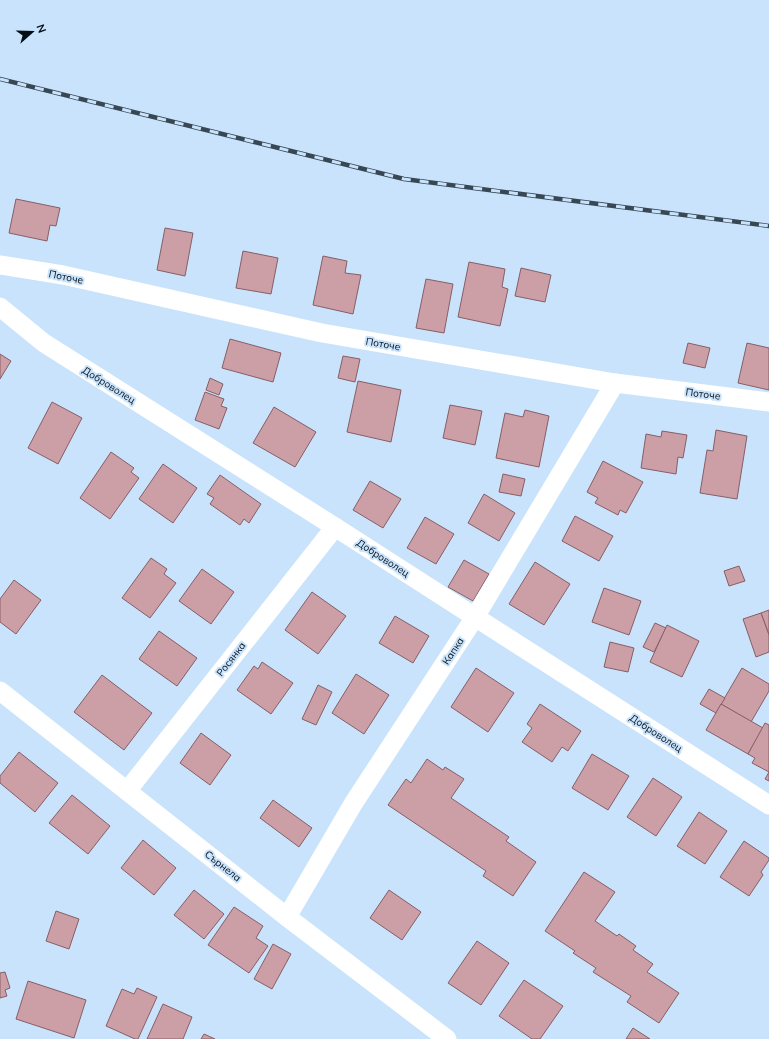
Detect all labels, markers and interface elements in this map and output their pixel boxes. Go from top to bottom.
north arrow [12,12,52,52]
text: N [33,22,49,35]
street label: Поточе [48,267,85,287]
street label: Поточе [365,335,402,354]
street label: Доброволец [80,363,138,407]
street label: Поточе [685,385,722,403]
street label: Доброволец [354,536,412,580]
street label: Капка [439,635,467,667]
street label: Росянка [214,639,248,679]
street label: Доброволец [627,711,685,755]
street label: Сърнела [202,848,244,884]

